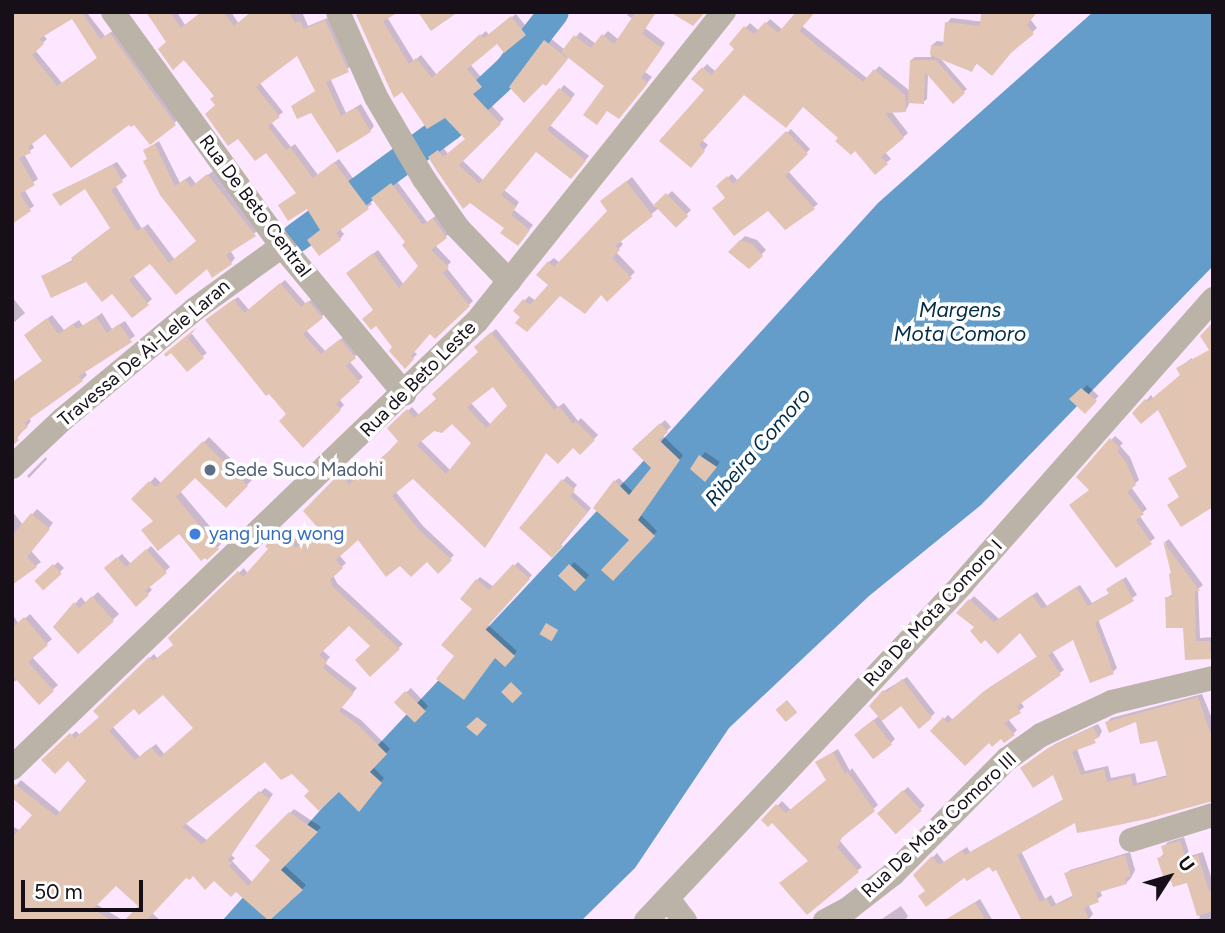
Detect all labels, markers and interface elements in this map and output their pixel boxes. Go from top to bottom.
street label: Rua De Beto Central [194,130,316,282]
street label: Travessa De Ai-Lele Laran [54,275,234,431]
water label: Margens Mota Comoro [894,297,1026,347]
street label: Rua de Beto Leste [355,316,481,442]
water label: Ribeira Comoro [700,383,816,511]
place label: Sede Suco Madohi [224,459,383,481]
marker: Sede Suco Madohi [202,462,218,478]
place label: yang jung wong [209,523,345,545]
marker: yang jung wong [187,526,203,542]
street label: Rua De Mota Comoro I [859,535,1007,691]
street label: Rua De Mota Comoro III [857,747,1021,903]
north arrow [1134,842,1204,912]
text: U [1173,852,1199,876]
scale bar [24,866,147,910]
text: 50 m [34,879,83,904]

